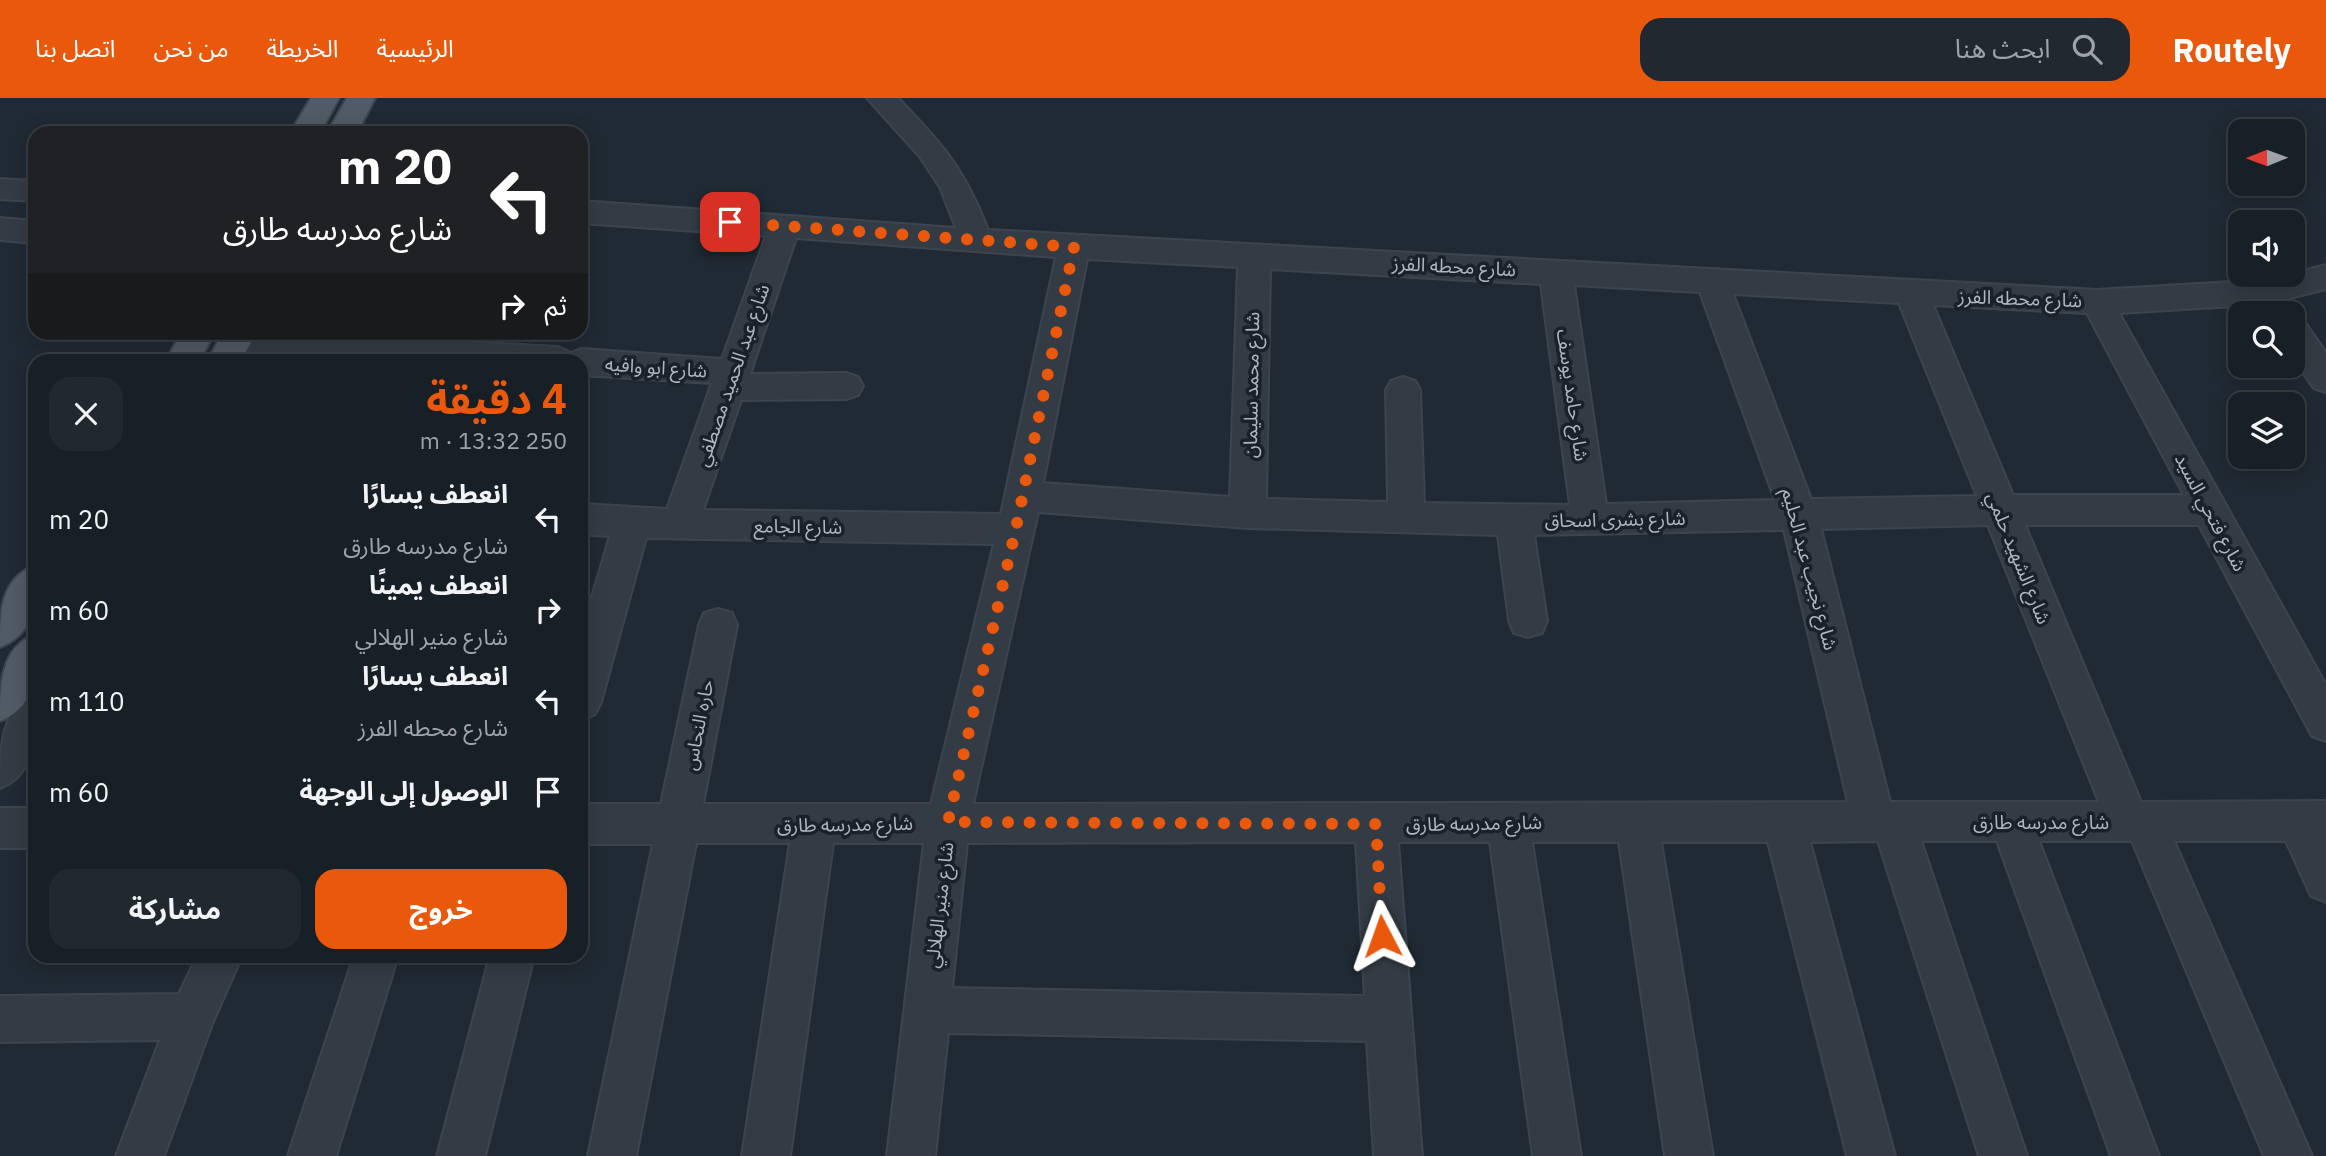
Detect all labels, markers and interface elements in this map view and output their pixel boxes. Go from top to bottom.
search box [1640,18,2130,81]
text: Routely [2172,28,2291,71]
icon: search [2068,30,2106,68]
text: ابحث هنا [1955,31,2050,65]
text: اتصل بنا [35,32,116,64]
text: من نحن [154,32,229,64]
text: الخريطة [267,32,339,64]
text: الرئيسية [377,32,454,64]
north arrow [2228,119,2305,196]
map controls [2228,119,2305,469]
text: 20 m [338,134,452,197]
icon: left [476,154,567,245]
pin [700,192,760,252]
icon: arrive [711,203,749,241]
text: شارع مدرسه طارق [223,207,452,249]
button: sound [2228,210,2305,287]
street label: شارع محطه الفرز [1390,251,1517,283]
street label: شارع عبد الحميد مصطفي [690,281,778,470]
street label: شارع محطه الفرز [1956,284,2082,314]
icon: right [493,287,531,325]
text: ثم [545,288,567,322]
button: search [2228,301,2305,378]
street label: شارع محمد سليمان [1238,312,1266,458]
street label: شارع حامد يوسف [1550,327,1594,463]
street label: شارع ابو وافيه [604,351,708,385]
text: 4 دقيقة [426,371,567,426]
button: close [49,377,123,451]
button: layers [2228,392,2305,469]
text: 250 m · 13:32 [420,425,567,455]
street label: شارع فتحي السيد [2167,449,2252,577]
text: انعطف يسارًا [362,476,508,510]
street label: شارع نجيب عبد الحليم [1774,485,1843,653]
street label: شارع الشهيد حلمي [1978,488,2056,629]
icon: left [529,500,567,538]
text: 20 m [49,502,109,536]
street label: شارع بشرى اسحاق [1544,506,1686,534]
street label: شارع الجامع [753,513,843,542]
text: شارع مدرسه طارق [343,530,508,560]
text: انعطف يمينًا [369,567,508,601]
icon: right [529,591,567,629]
text: 60 m [49,593,109,627]
text: شارع منير الهلالي [355,621,508,651]
text: انعطف يسارًا [362,658,508,692]
street label: حاره النحاس [677,678,719,772]
icon: left [529,682,567,720]
text: 110 m [49,684,125,718]
text: شارع محطه الفرز [358,712,508,742]
text: الوصول إلى الوجهة [299,773,508,807]
icon: arrive [529,773,567,811]
text: 60 m [49,775,109,809]
street label: شارع مدرسه طارق [1406,810,1542,838]
street label: شارع مدرسه طارق [1973,810,2109,836]
street label: شارع مدرسه طارق [777,811,913,839]
street label: شارع منير الهلالي [919,841,962,970]
button: مشاركة [49,869,301,949]
button: خروج [315,869,567,949]
position arrow [1345,899,1419,973]

